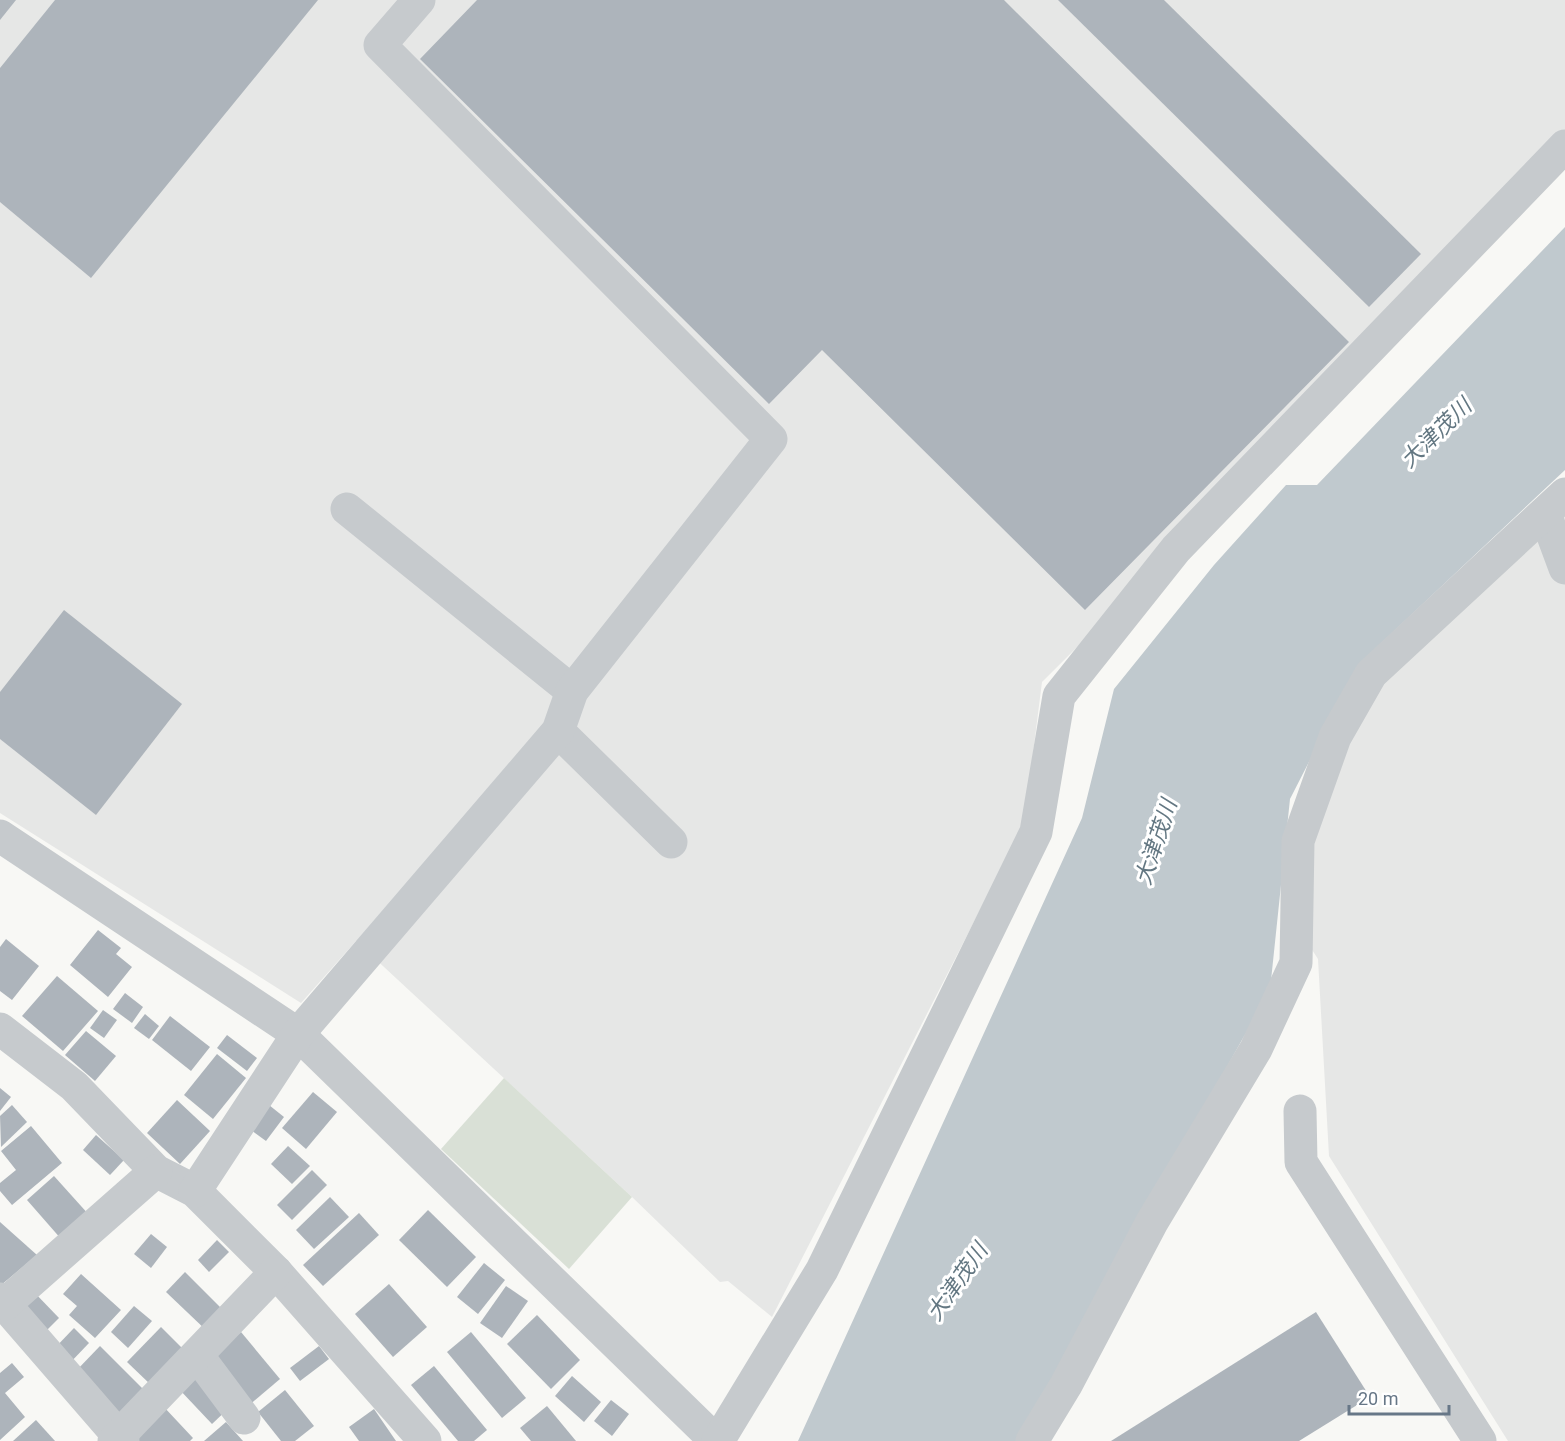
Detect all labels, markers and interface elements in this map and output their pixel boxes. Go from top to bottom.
water label: 大津茂川 [1396,392,1478,473]
water label: 大津茂川 [1131,794,1182,888]
water label: 大津茂川 [922,1237,994,1325]
scale bar [1349,1378,1450,1416]
text: 20 m [1358,1388,1398,1409]

